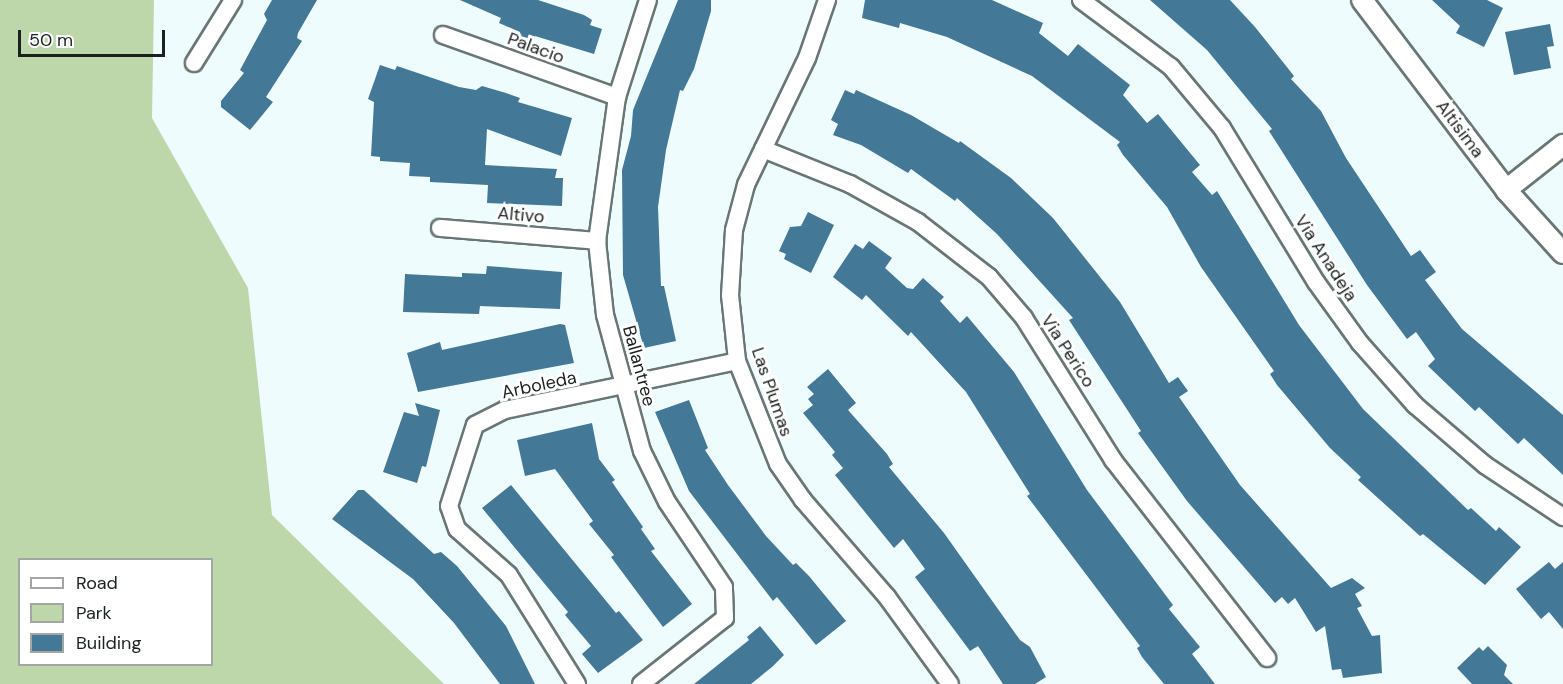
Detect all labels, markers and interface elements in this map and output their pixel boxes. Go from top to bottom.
scale bar [21,18,168,56]
text: 50 m [29,28,73,52]
street label: Palacio [505,28,567,68]
street label: Altisima [1431,96,1489,162]
street label: Altivo [497,202,545,228]
street label: Via Anadeja [1290,211,1362,305]
street label: Via Perico [1036,310,1100,392]
street label: Ballantree [618,323,660,409]
street label: Las Plumas [747,345,797,439]
street label: Arboleda [500,367,578,403]
legend [18,558,213,666]
text: Road [76,571,118,595]
text: Park [76,601,112,625]
text: Building [76,631,141,655]

